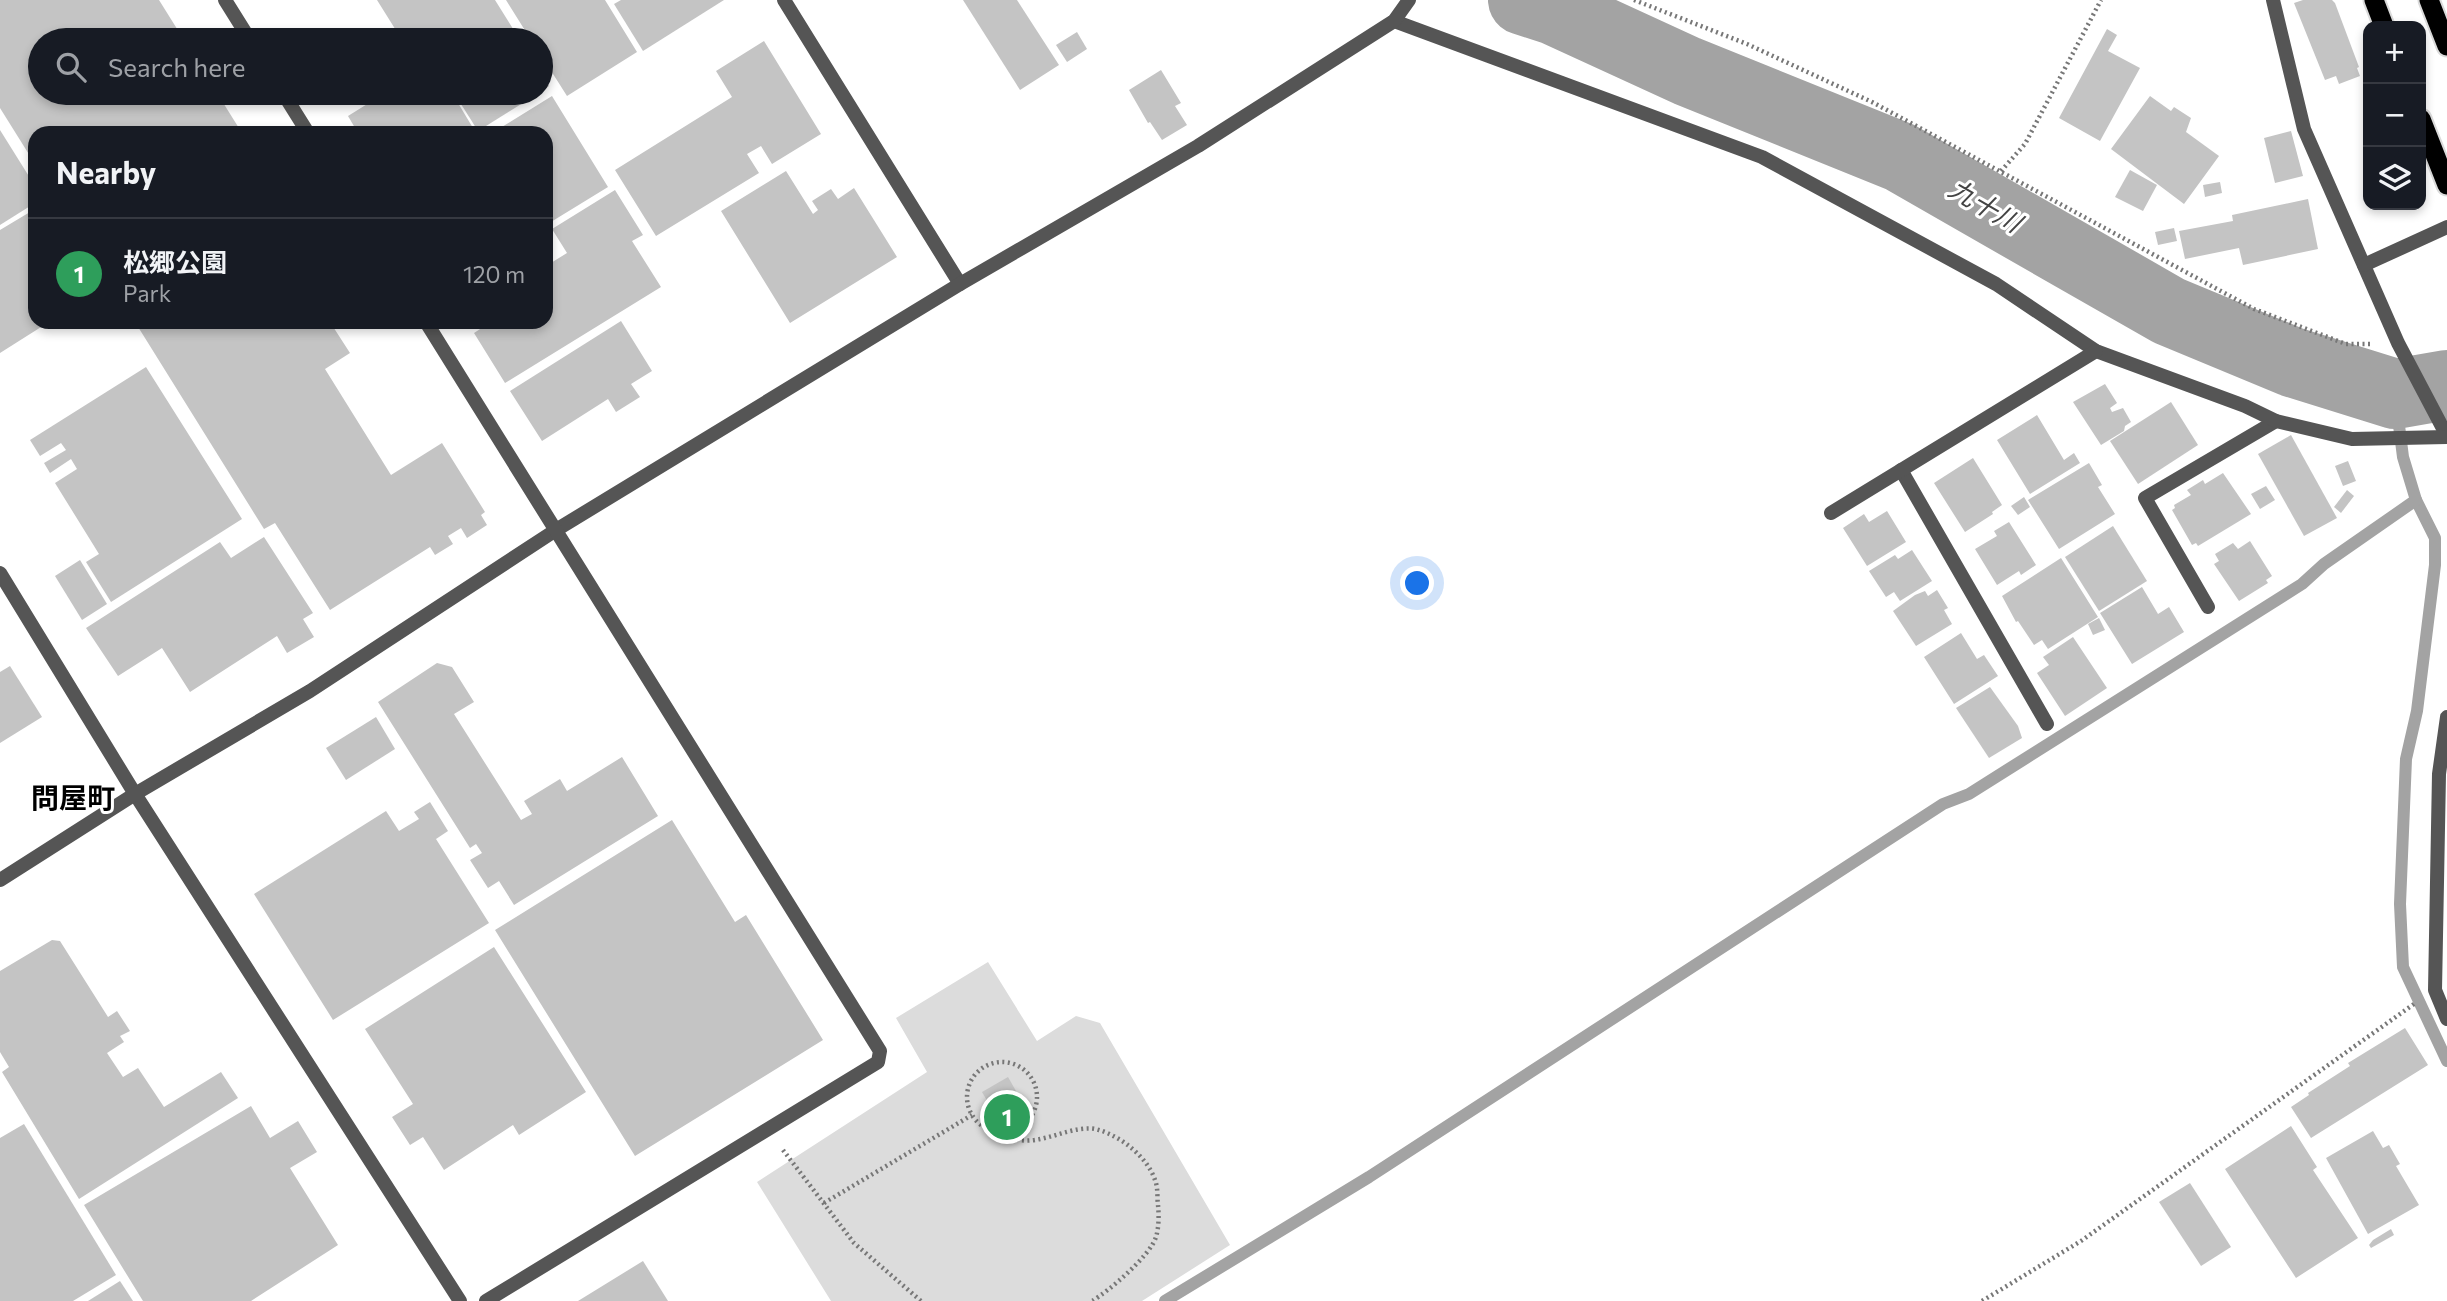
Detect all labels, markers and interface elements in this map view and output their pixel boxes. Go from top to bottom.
map controls [2363,21,2426,210]
button: + [2363,21,2426,84]
search box [28,28,553,105]
icon: search [52,48,90,86]
text: Search here [108,51,246,82]
button: − [2363,84,2426,147]
button: layers [2363,147,2426,210]
text: Nearby [56,153,156,190]
water label: 九十川 [1944,172,2030,239]
text: 松郷公園 [123,246,227,277]
text: 1 [74,260,84,288]
text: 120 m [463,260,525,288]
text: Park [123,279,171,307]
your location [1400,566,1434,600]
district label: 問屋町 [31,780,115,814]
pin: 1 [984,1091,1030,1143]

